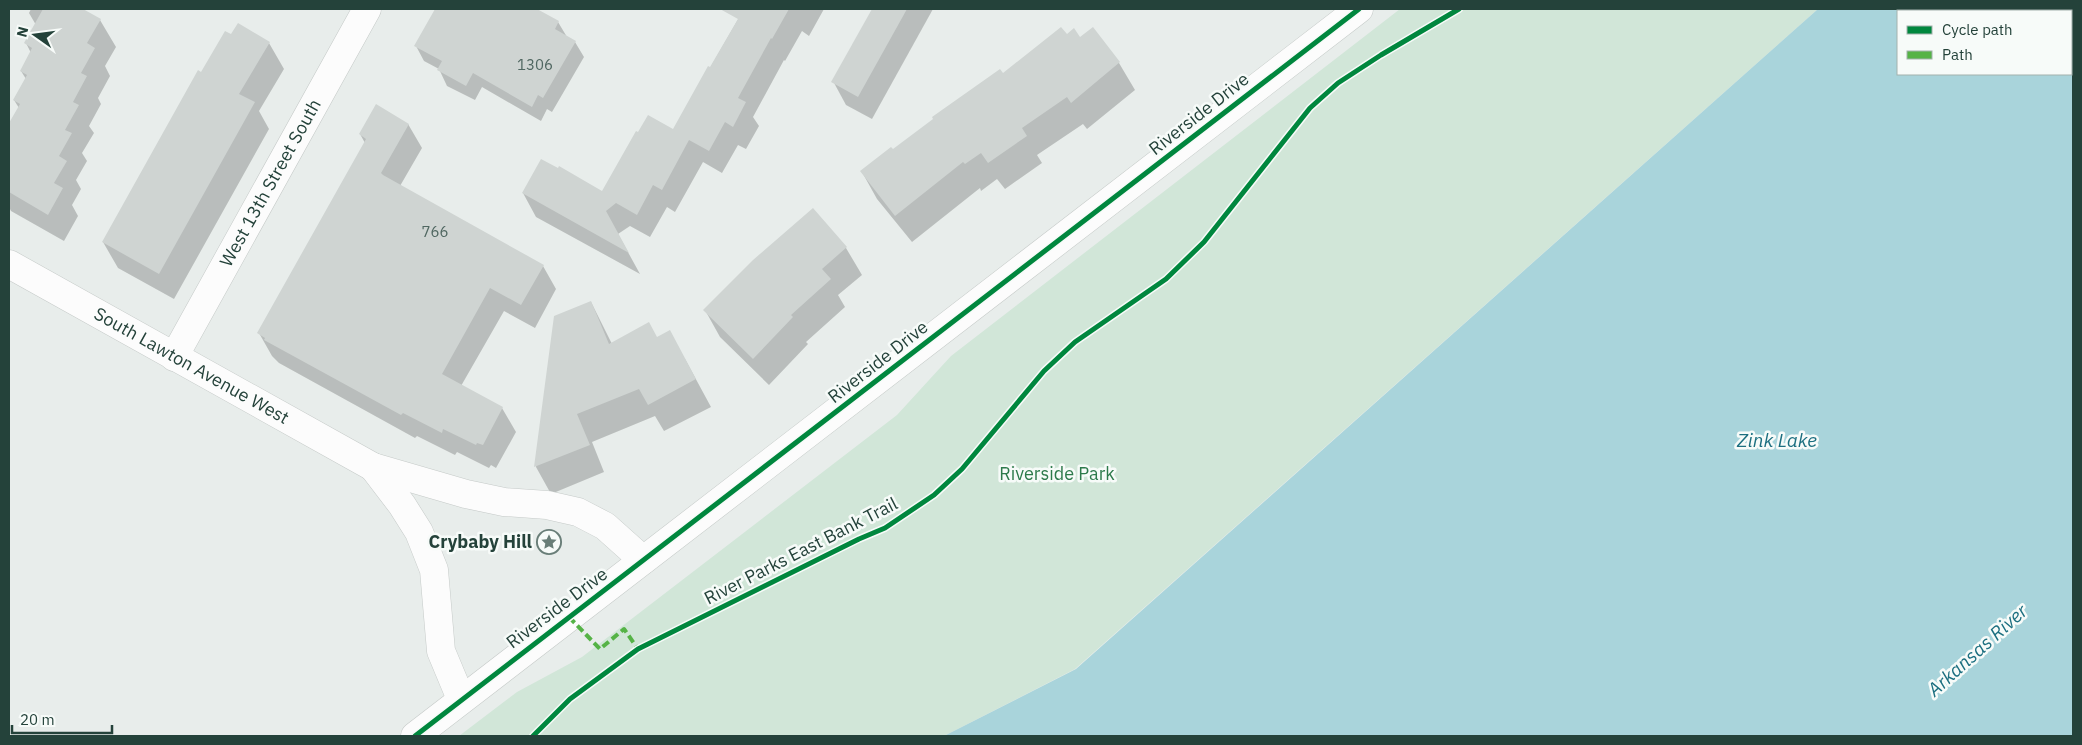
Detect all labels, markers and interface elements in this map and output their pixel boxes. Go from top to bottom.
north arrow [10,10,60,60]
legend [1897,10,2072,75]
text: Cycle path [1942,20,2013,39]
text: N [12,25,32,39]
text: Path [1942,45,1973,64]
house number: 1306 [517,55,553,74]
street label: Riverside Drive [1144,67,1253,160]
street label: West 13th Street South [214,95,326,271]
house number: 766 [421,222,449,241]
street label: South Lawton Avenue West [90,302,293,429]
street label: Riverside Drive [823,315,932,408]
water label: Zink Lake [1736,428,1817,452]
park label: Riverside Park [999,462,1115,485]
street label: River Parks East Bank Trail [700,492,902,609]
place icon: Crybaby Hill [536,529,562,555]
place label: Crybaby Hill [429,530,533,553]
street label: Riverside Drive [502,562,612,653]
water label: Arkansas River [1921,598,2033,702]
scale bar [12,702,112,734]
text: 20 m [20,710,55,729]

